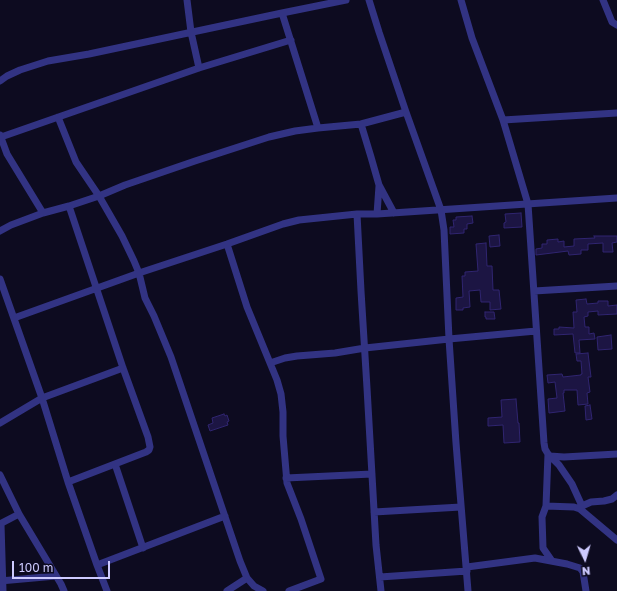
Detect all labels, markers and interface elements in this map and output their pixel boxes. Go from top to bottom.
north arrow [565,539,605,579]
scale bar [14,553,112,579]
text: 100 m [19,560,53,575]
text: N [581,565,591,578]

